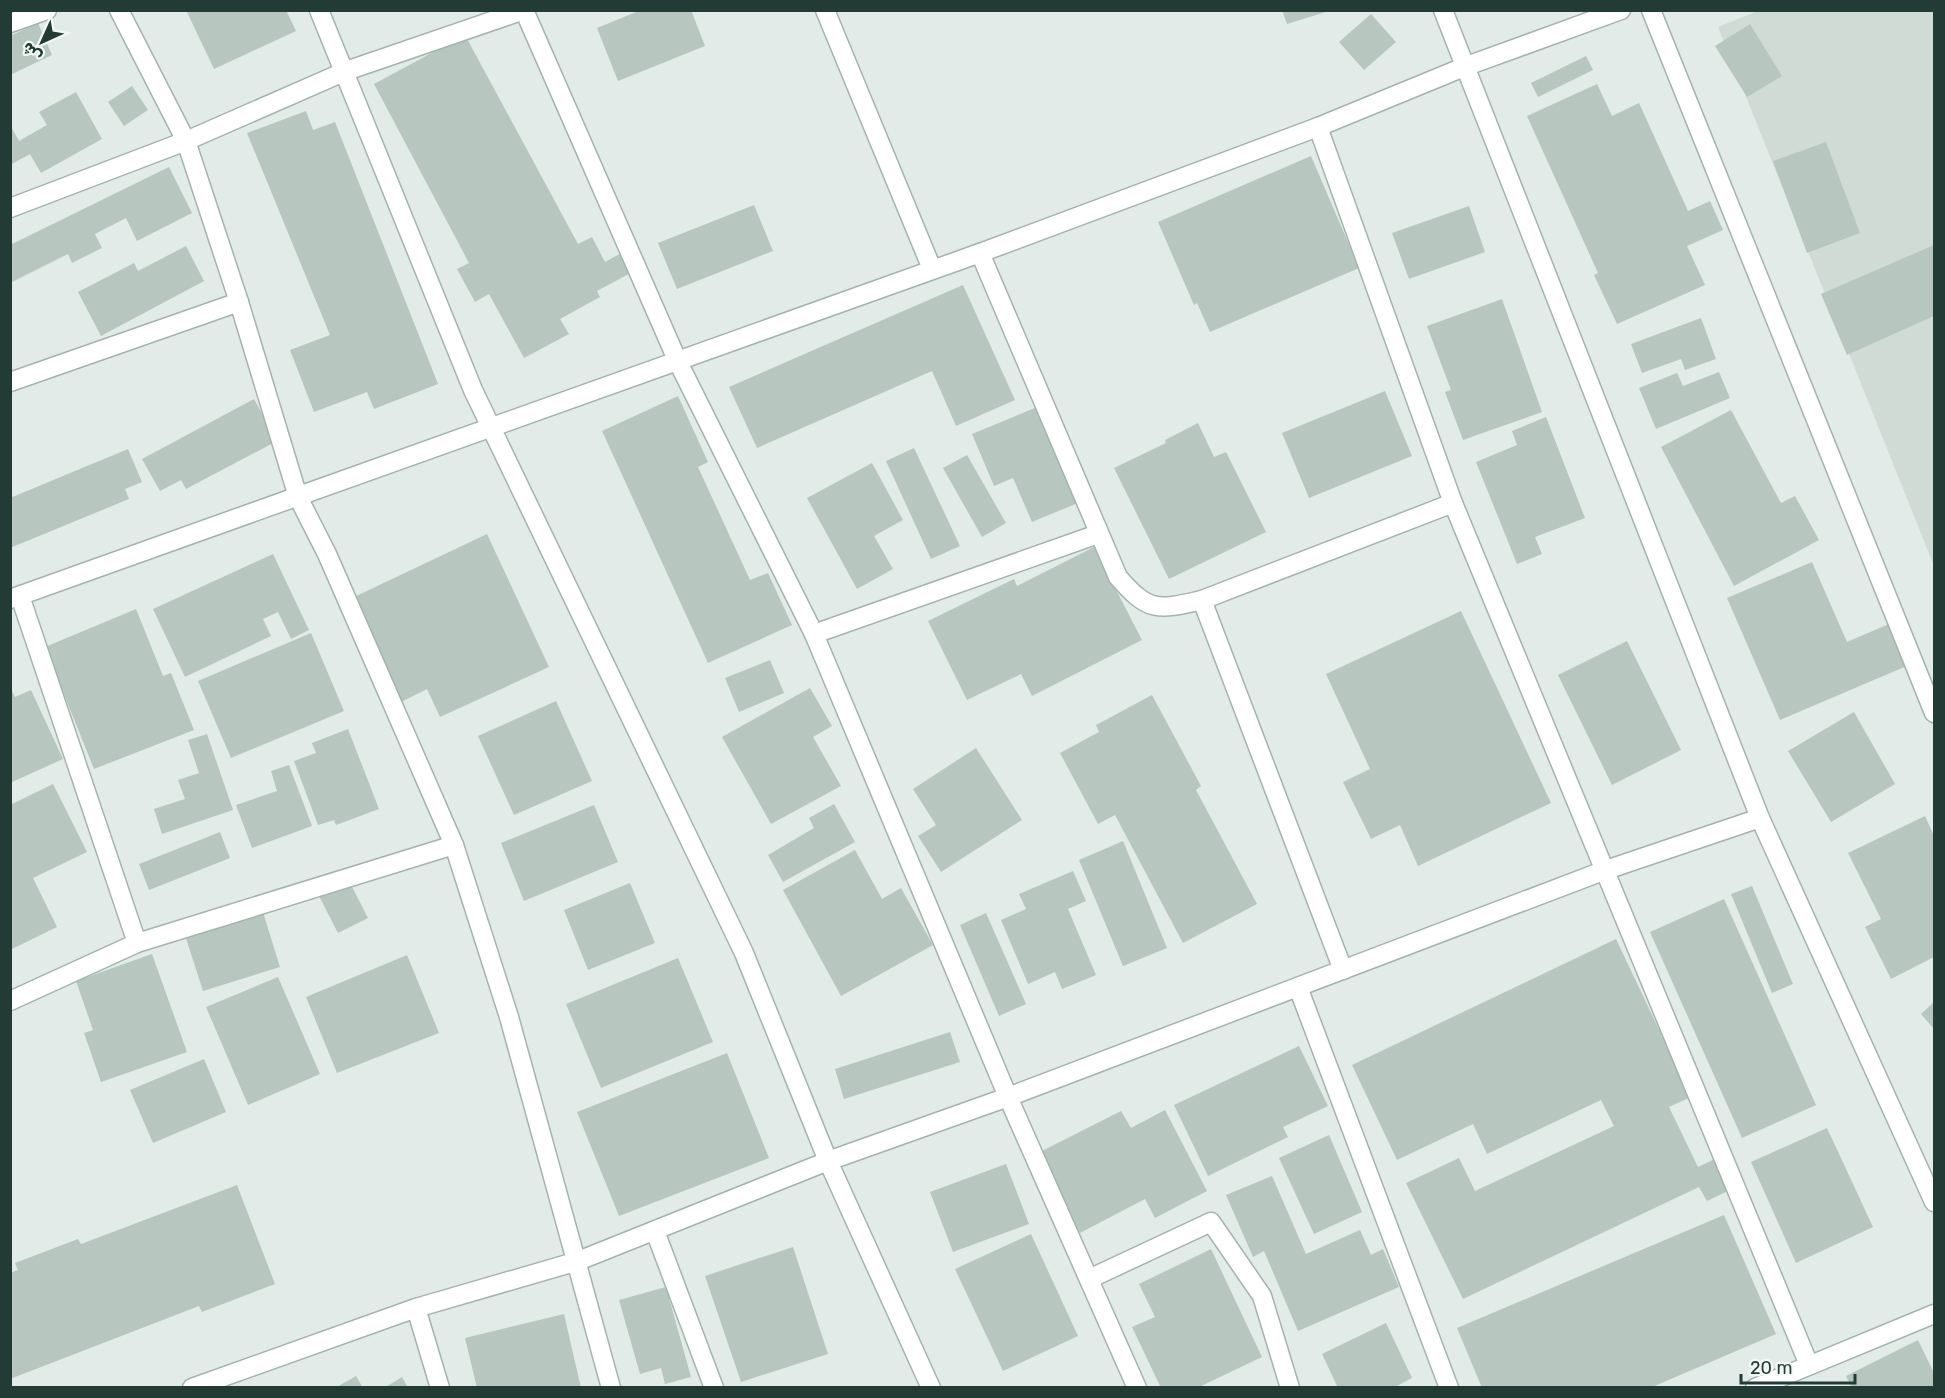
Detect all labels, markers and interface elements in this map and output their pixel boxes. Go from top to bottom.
north arrow [12,12,72,72]
text: ش [18,38,46,66]
scale bar [1741,1347,1855,1385]
text: 20 m [1750,1357,1792,1379]

